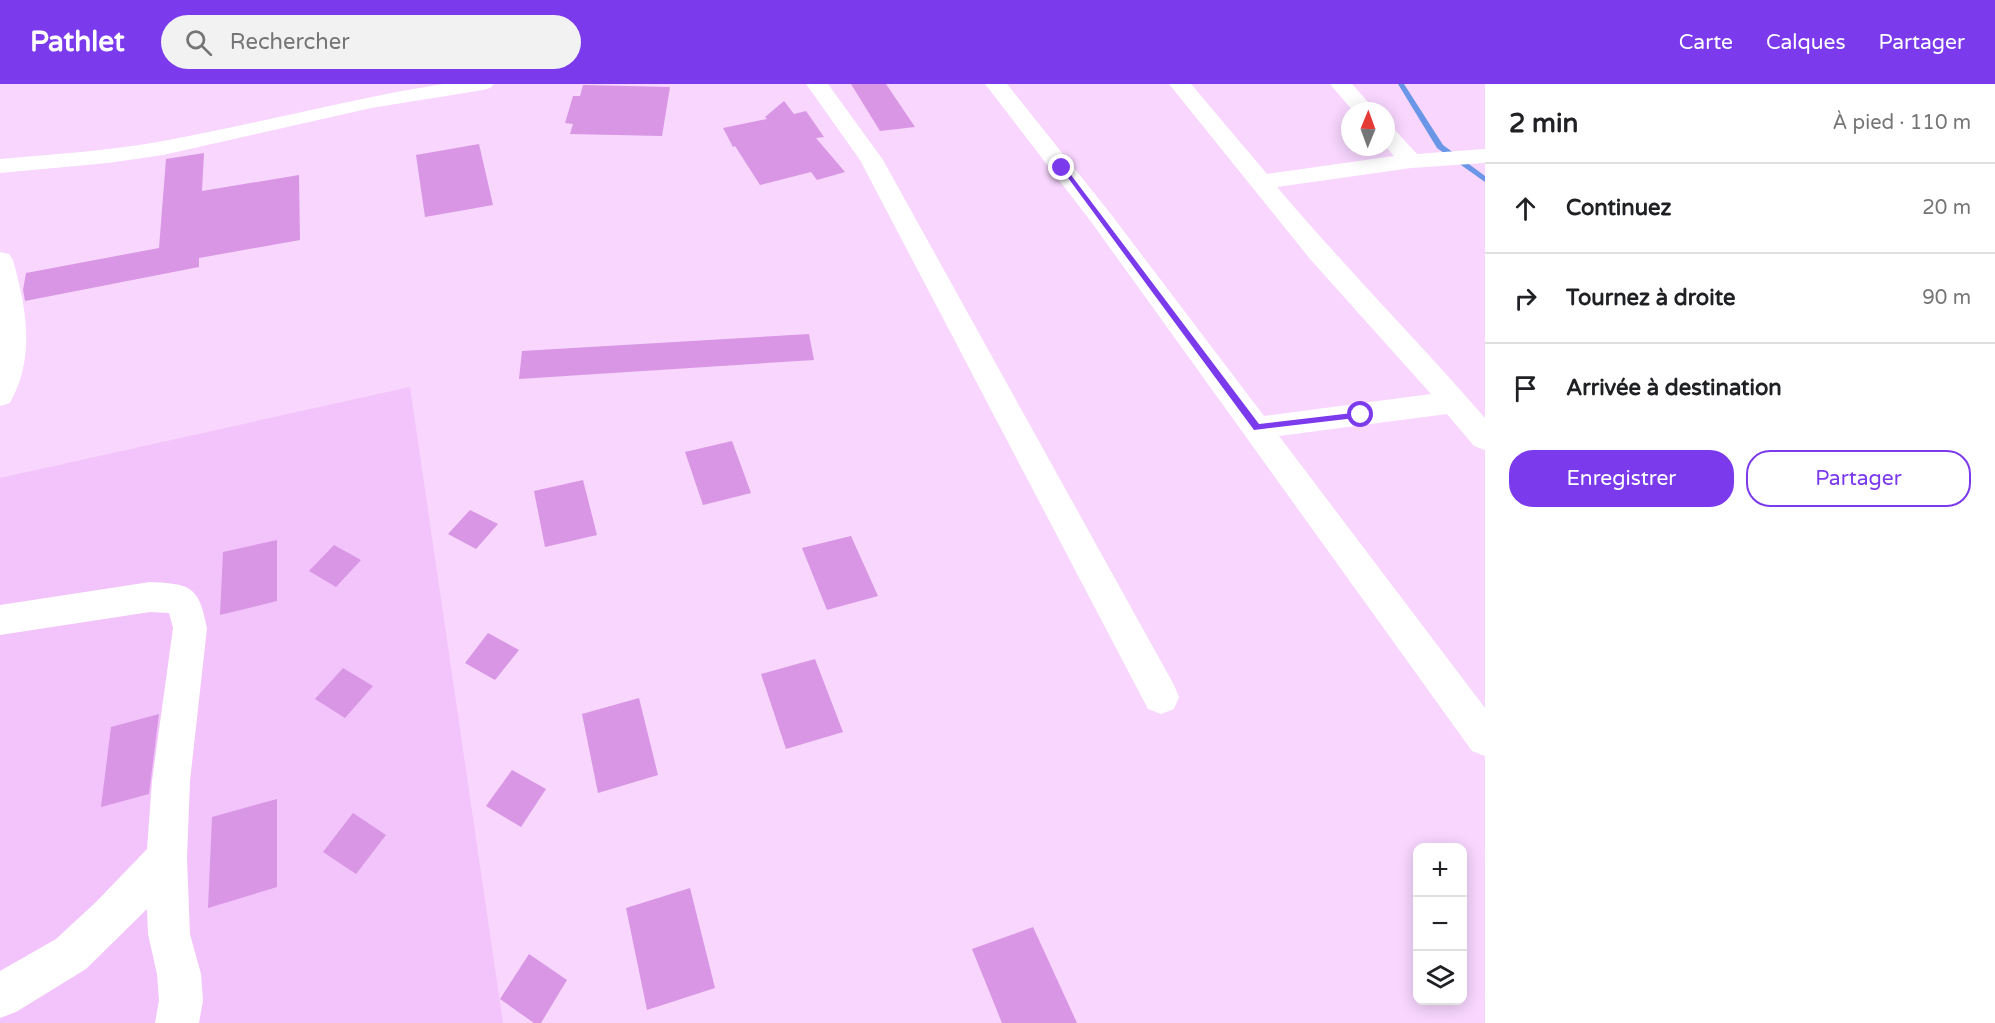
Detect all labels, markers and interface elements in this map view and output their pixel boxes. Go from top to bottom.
search box [161,15,581,69]
text: Pathlet [30,25,125,59]
icon: search [182,26,215,59]
text: Rechercher [230,29,350,55]
text: Carte [1679,30,1733,55]
text: Calques [1766,30,1846,55]
text: Partager [1879,30,1965,55]
north arrow [1341,102,1395,156]
text: 2 min [1509,108,1578,139]
text: À pied · 110 m [1833,111,1971,135]
route end [1048,154,1074,180]
icon: ahead [1509,192,1542,225]
text: Continuez [1566,195,1671,221]
text: 20 m [1922,196,1971,220]
icon: right [1509,282,1542,315]
text: Tournez à droite [1566,285,1735,311]
text: 90 m [1922,286,1971,310]
icon: arrive [1509,372,1542,405]
text: Arrivée à destination [1566,375,1782,401]
route start [1347,401,1373,427]
button: Enregistrer [1509,450,1734,507]
button: Partager [1746,450,1971,507]
map controls [1413,843,1467,1005]
button: + [1413,843,1467,897]
button: − [1413,897,1467,951]
button: layers [1413,951,1467,1005]

